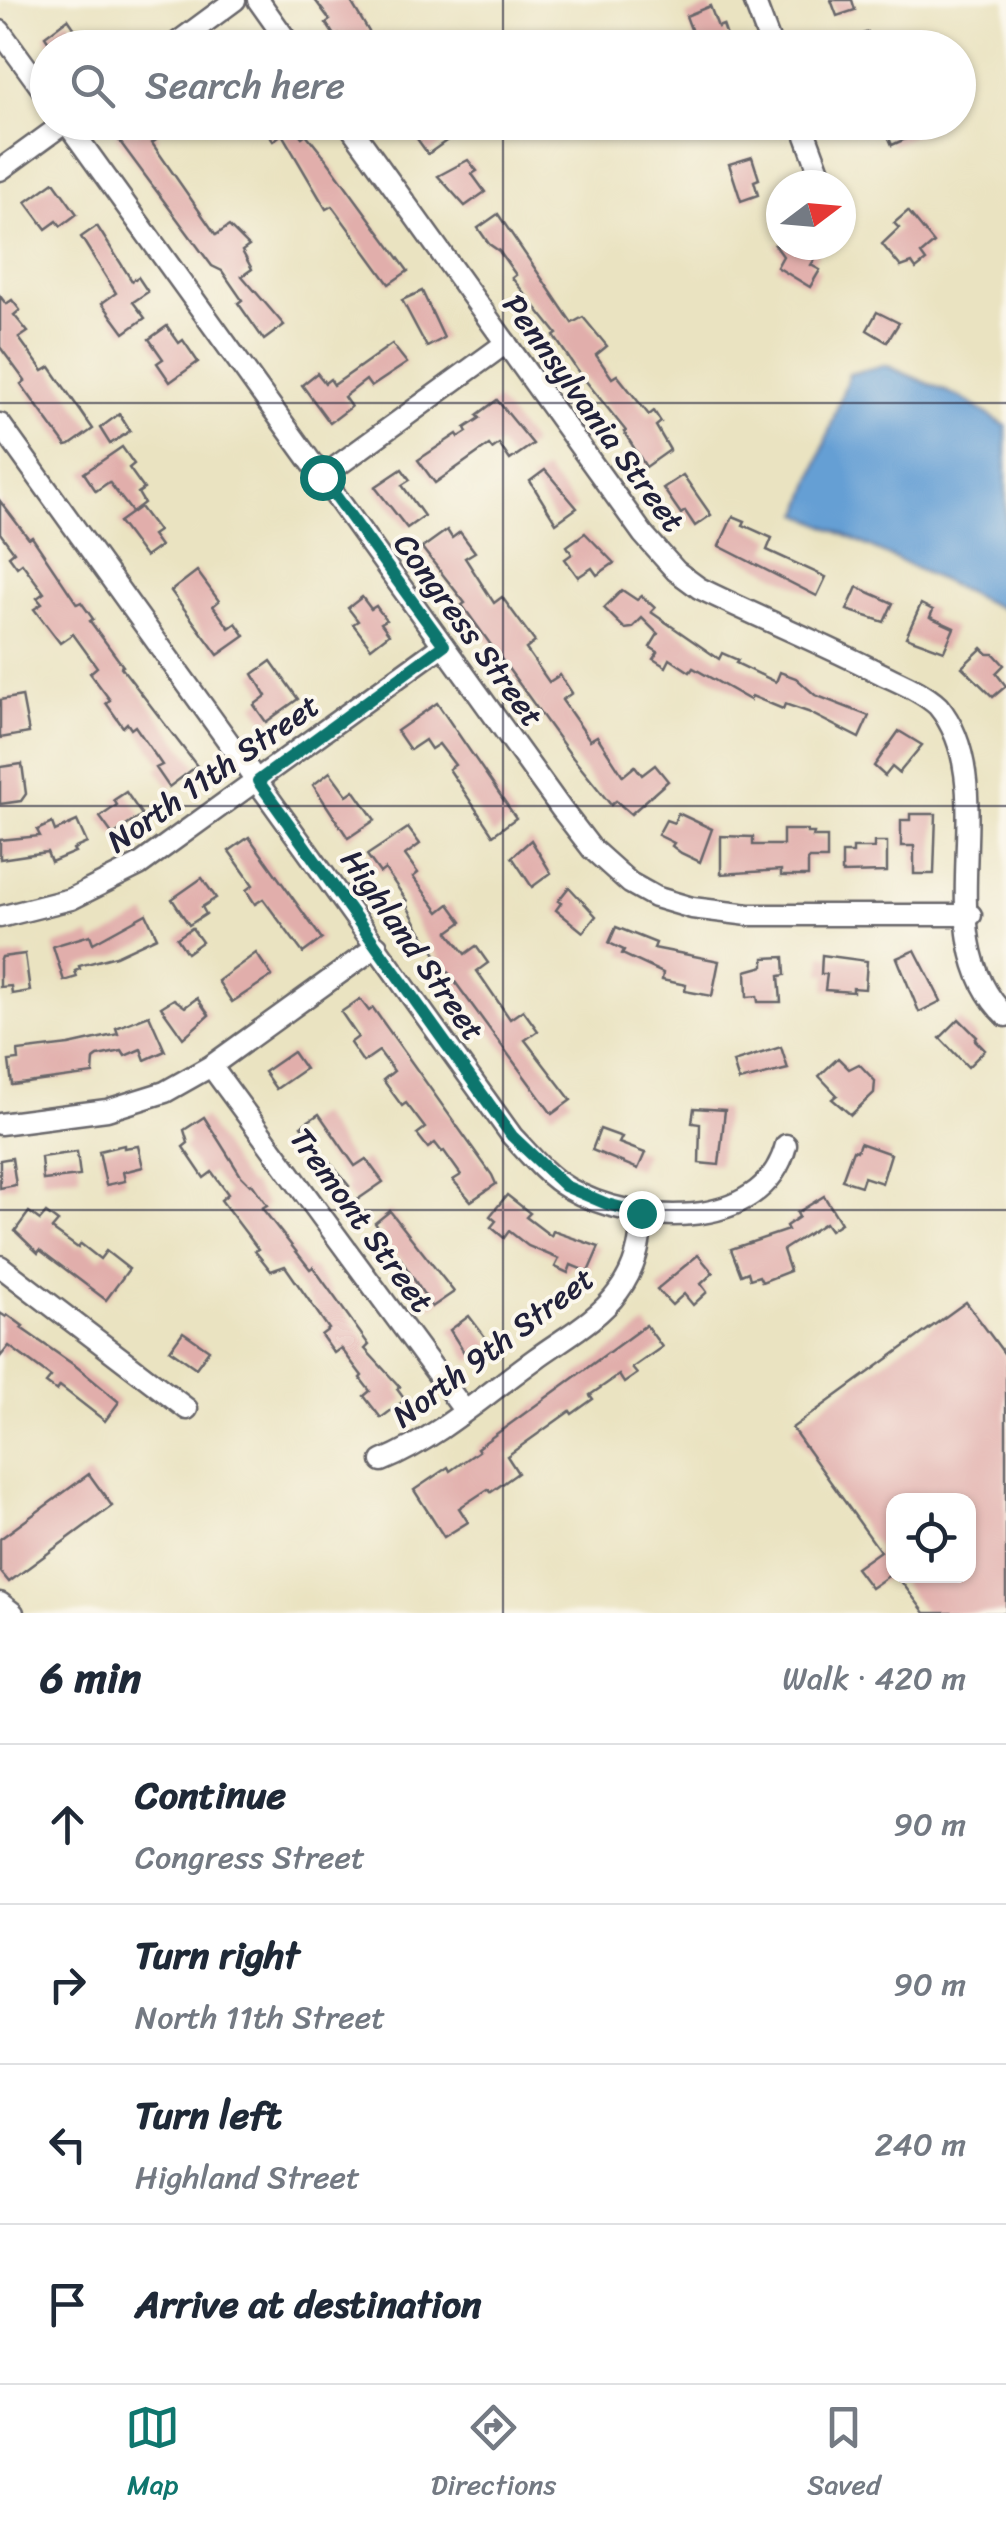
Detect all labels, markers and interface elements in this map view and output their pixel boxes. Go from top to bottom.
search box [30,30,976,140]
text: Search here [145,52,345,119]
icon: search [65,58,120,113]
north arrow [766,170,856,260]
street label: Pennsylvania Street [487,281,700,545]
route start [300,455,346,501]
street label: Congress Street [378,521,559,740]
street label: North 11th Street [94,678,332,868]
street label: Highland Street [325,837,500,1054]
street label: Tremont Street [274,1115,449,1326]
route end [619,1191,665,1237]
street label: North 9th Street [379,1252,607,1443]
map controls [886,1493,976,1583]
button: locate [886,1493,976,1583]
text: 6 min [40,1641,141,1715]
text: Walk · 420 m [782,1650,966,1707]
text: Continue [135,1762,286,1829]
text: 90 m [893,1796,966,1853]
icon: ahead [40,1797,95,1852]
text: Congress Street [135,1829,365,1886]
text: Turn right [135,1922,300,1989]
text: 90 m [893,1956,966,2013]
icon: right [40,1957,95,2012]
text: North 11th Street [135,1989,385,2046]
text: Turn left [135,2082,281,2149]
text: 240 m [874,2116,966,2173]
icon: left [40,2117,95,2172]
text: Highland Street [135,2149,360,2206]
text: Arrive at destination [135,2271,482,2338]
icon: arrive [40,2277,95,2332]
tab: Map [125,2400,180,2509]
tab: Directions [431,2400,556,2509]
tab: Saved [807,2400,881,2509]

